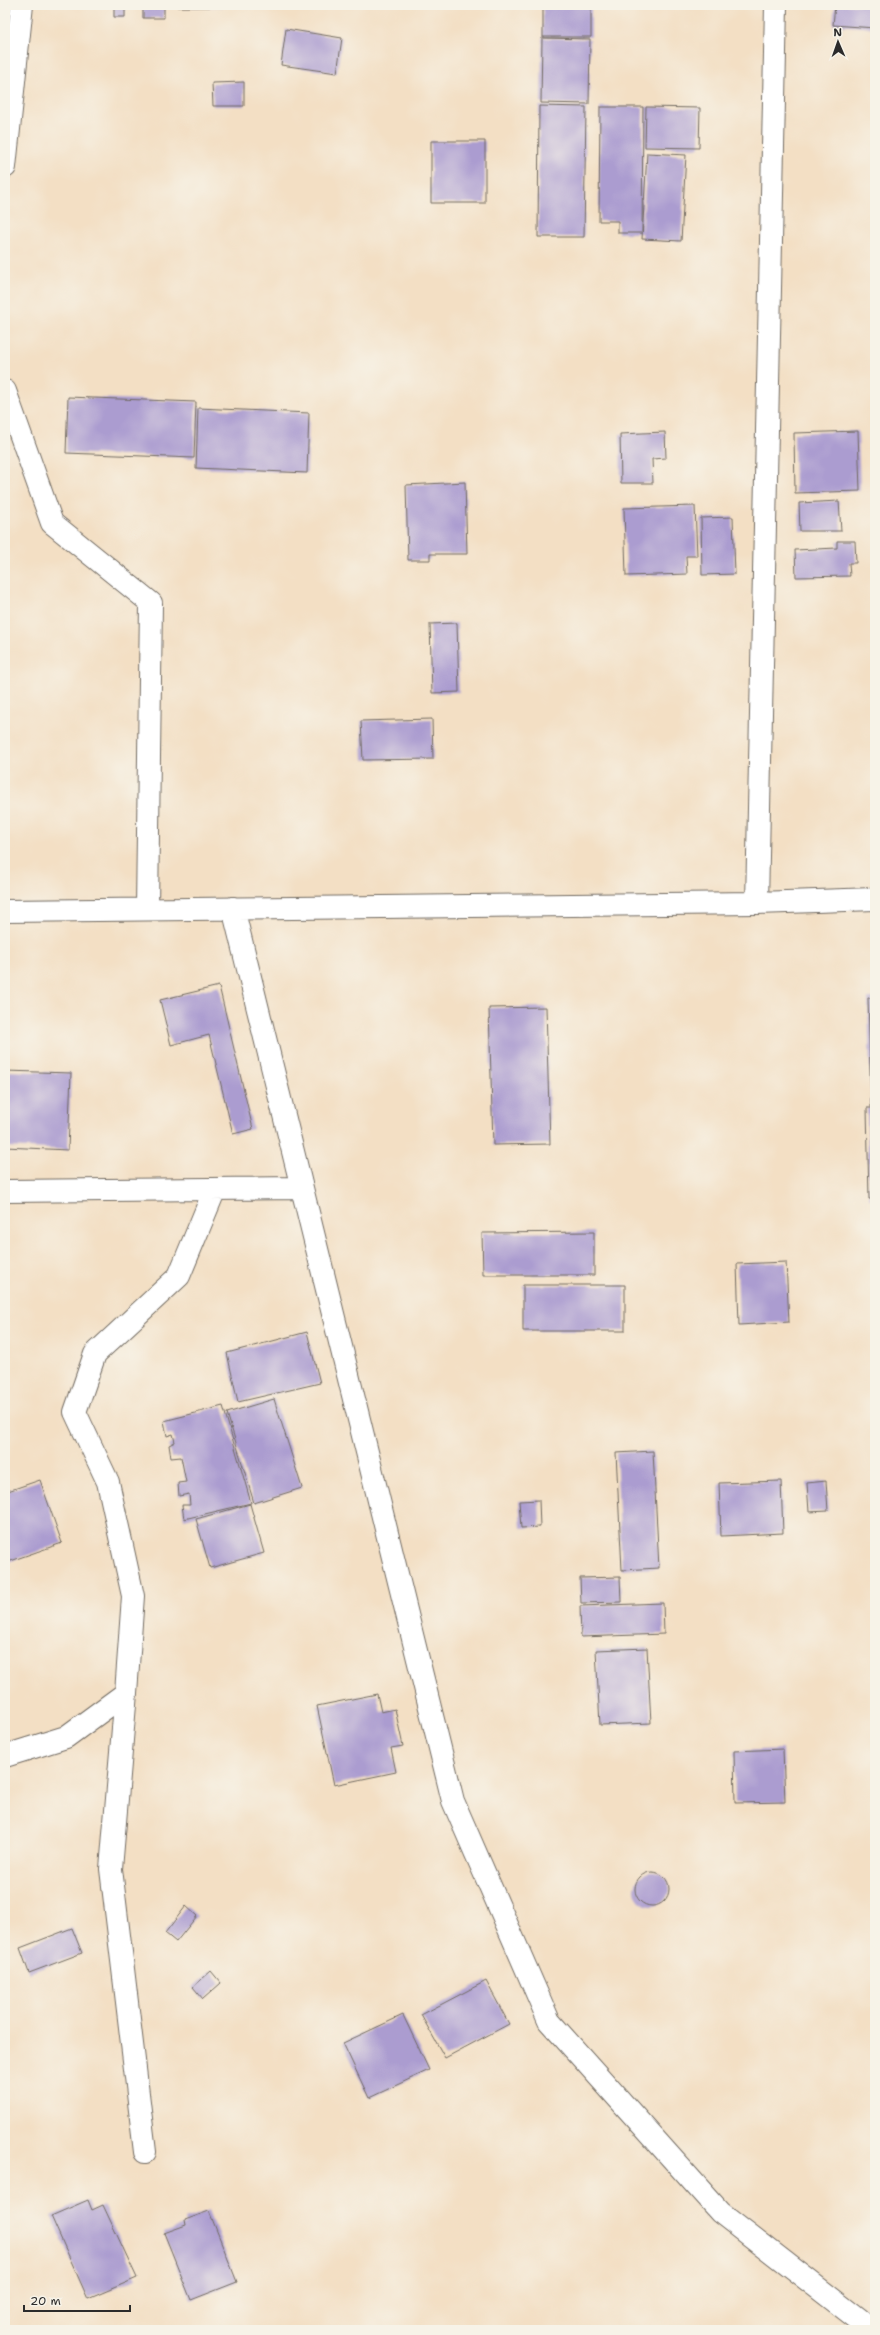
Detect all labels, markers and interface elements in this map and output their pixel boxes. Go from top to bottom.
north arrow [818,22,858,62]
text: N [833,25,843,40]
scale bar [24,2287,130,2313]
text: 20 m [30,2293,61,2309]

